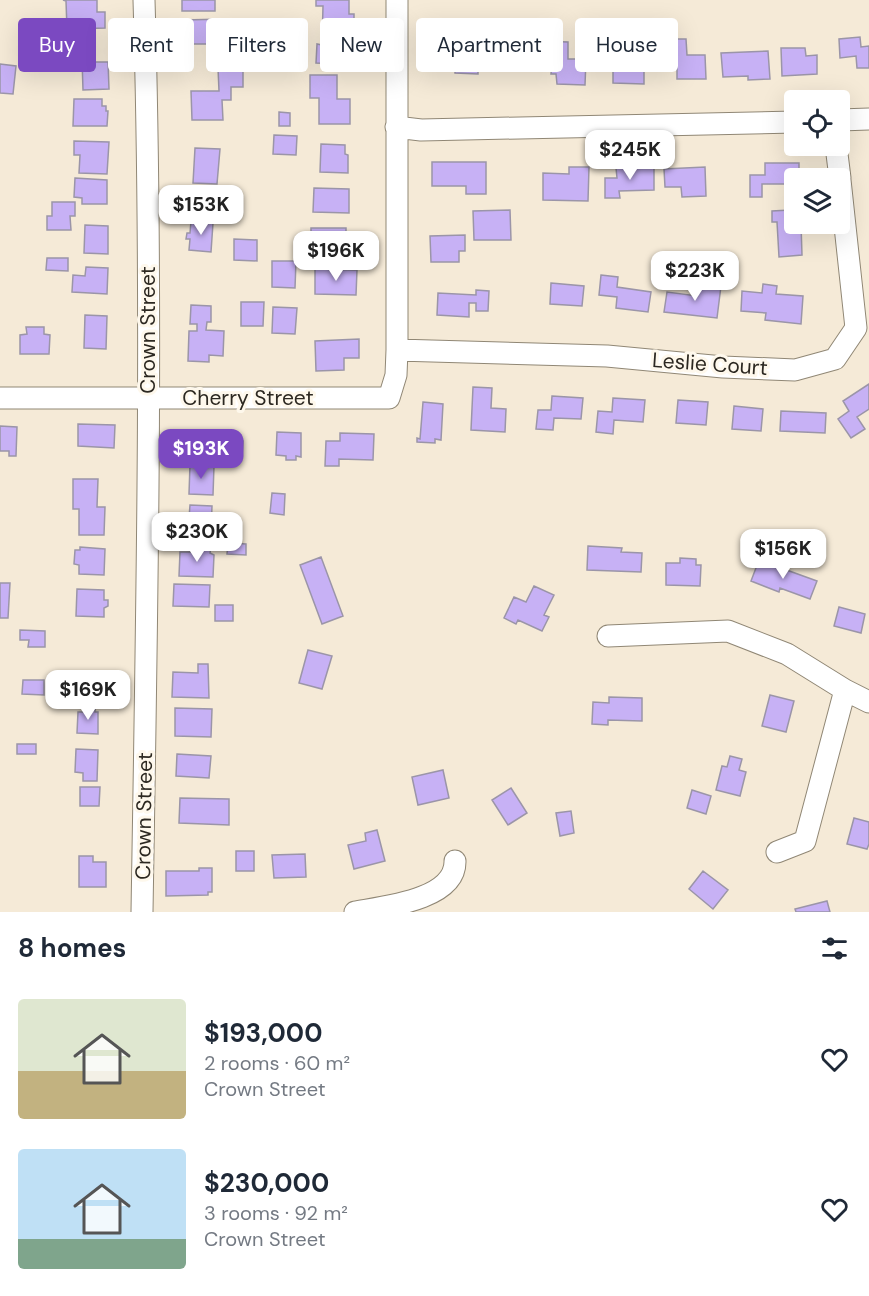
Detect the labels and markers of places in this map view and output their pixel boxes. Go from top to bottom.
pin: $245K [588,130,672,181]
pin: $153K [159,185,243,236]
pin: $196K [294,231,378,282]
pin: $223K [653,251,737,302]
pin: $193K [159,429,243,480]
pin: $230K [155,512,239,563]
pin: $156K [741,529,825,580]
pin: $169K [46,670,130,721]

